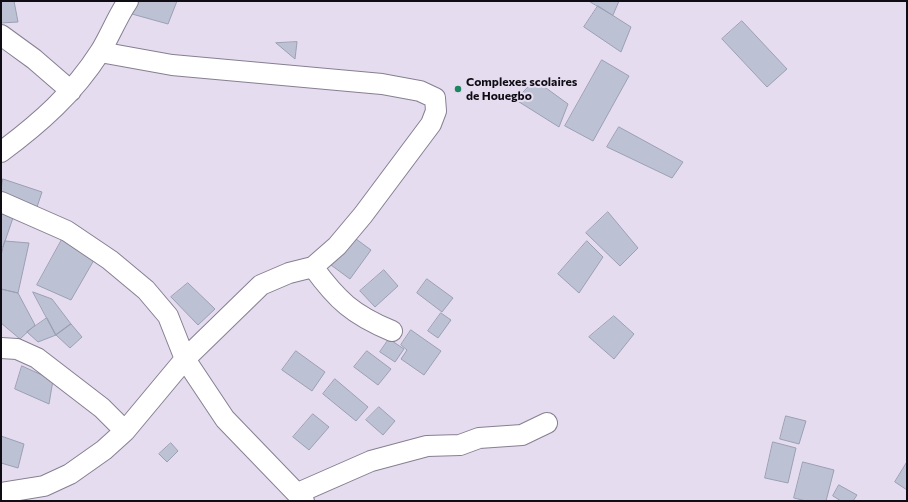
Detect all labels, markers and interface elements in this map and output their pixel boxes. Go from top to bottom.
place label: Complexes scolaires de Houegbo [466,75,577,103]
marker: Complexes scolaires de Houegbo [453,84,463,94]

